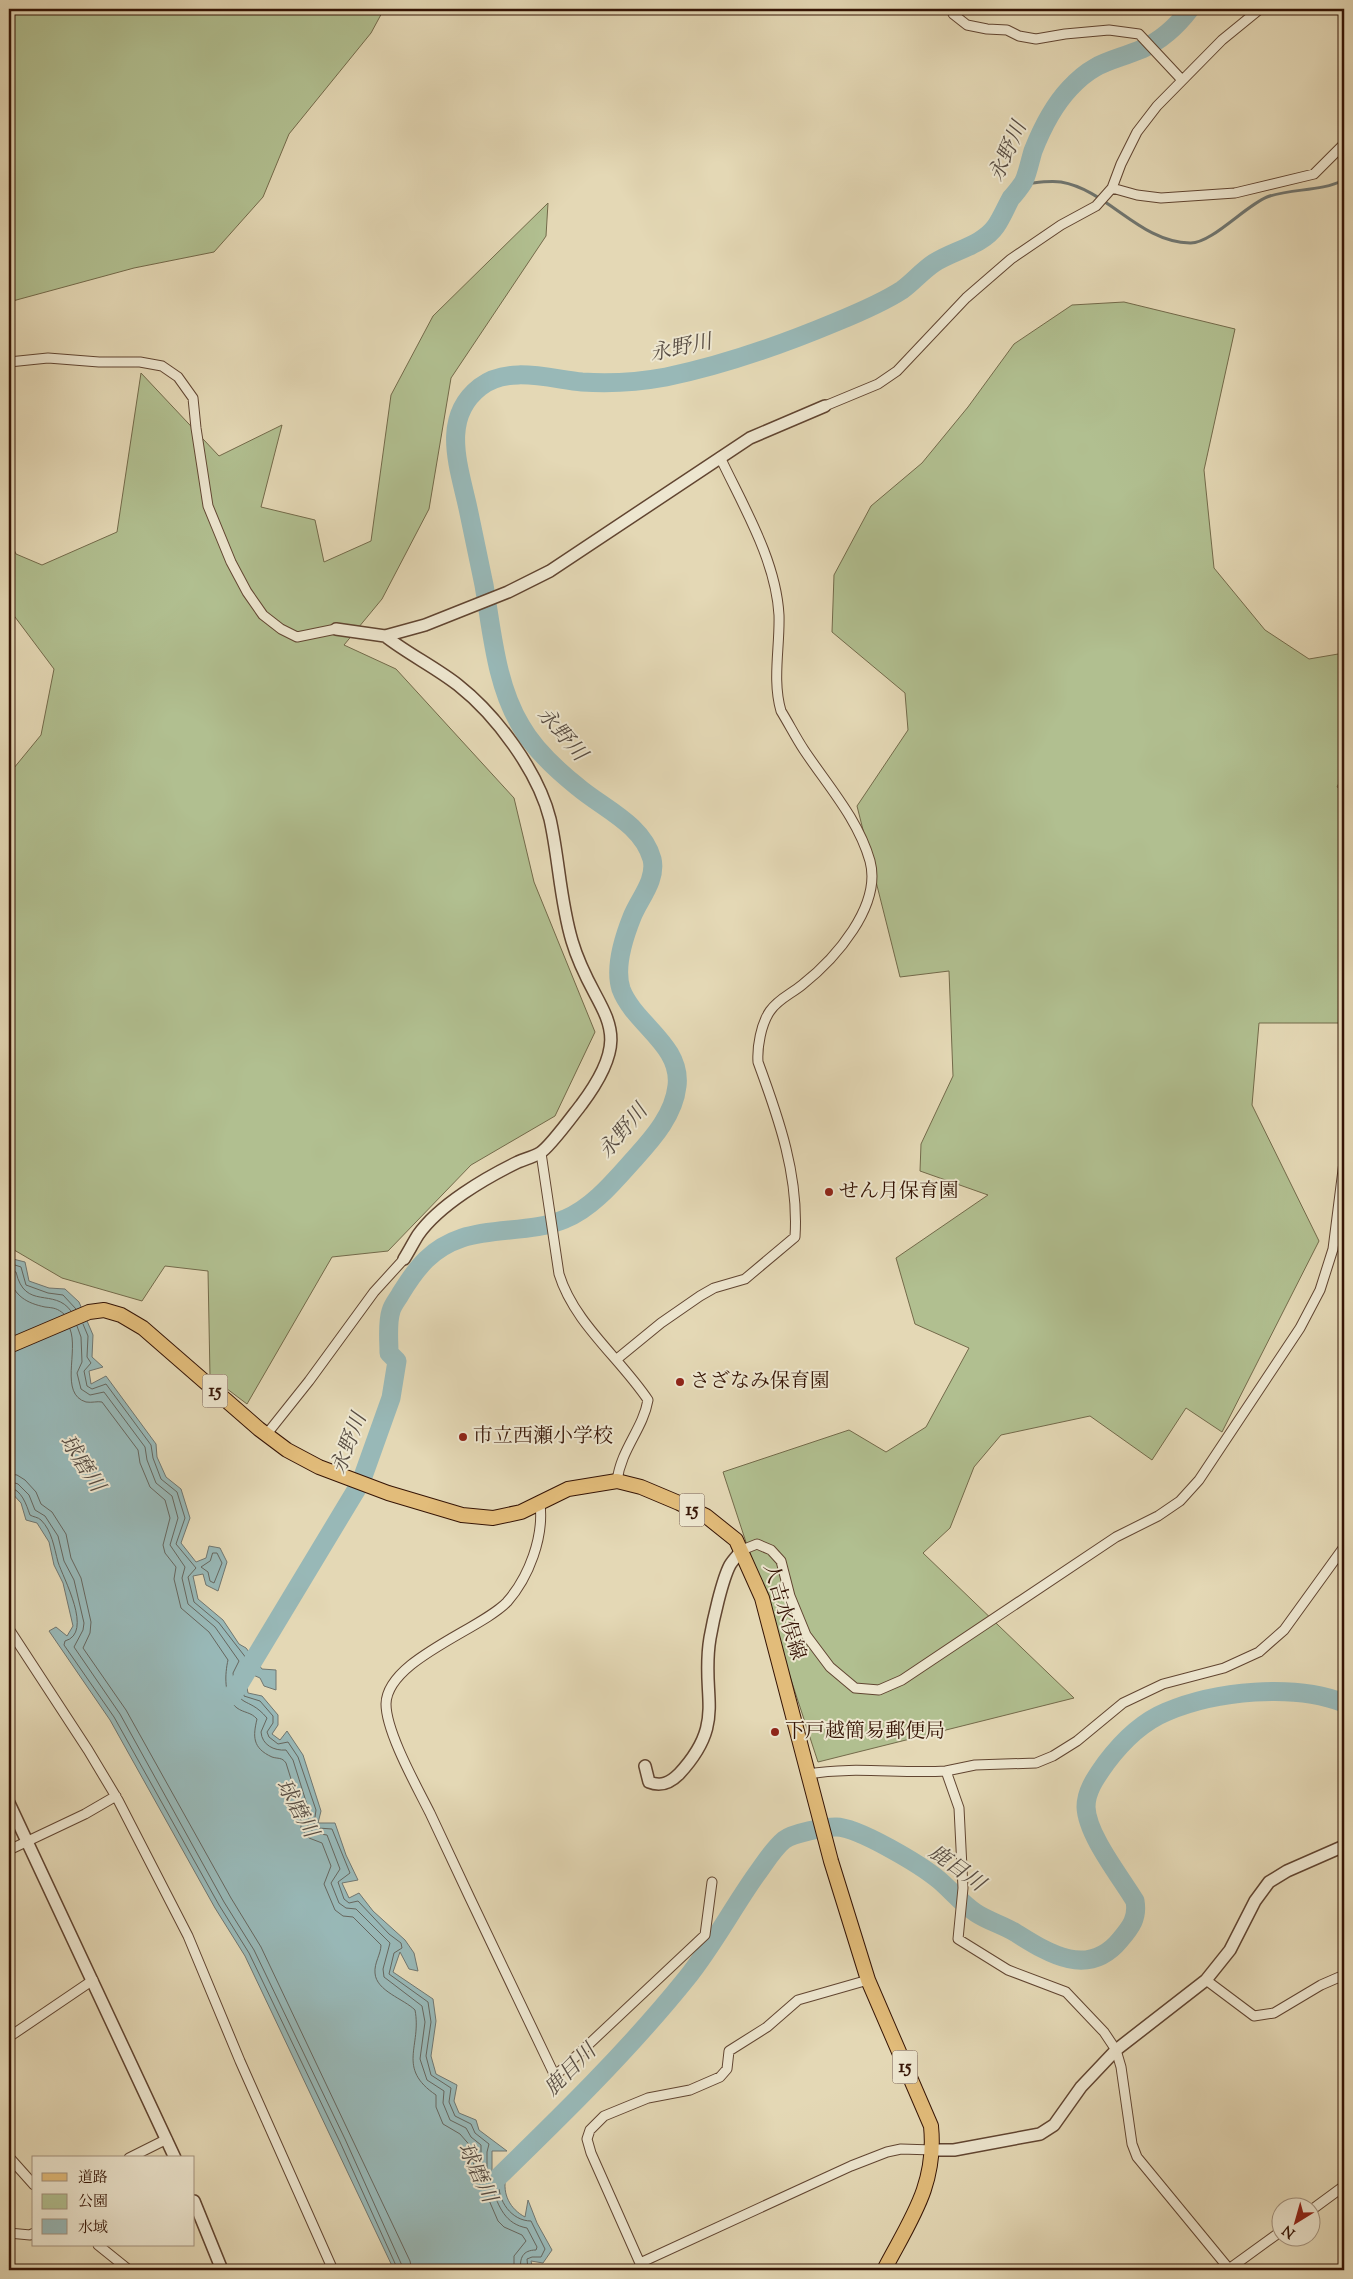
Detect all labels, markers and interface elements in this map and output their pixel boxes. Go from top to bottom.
water label: 永野川 [982,115,1036,187]
water label: 永野川 [647,327,717,370]
water label: 永野川 [529,701,594,770]
water label: 永野川 [592,1097,657,1166]
place label: せん月保育園 [839,1178,959,1207]
marker: せん月保育園 [823,1186,835,1198]
place label: さざなみ保育園 [690,1368,830,1397]
road number: 15 [202,1374,228,1408]
marker: さざなみ保育園 [674,1376,686,1388]
water label: 永野川 [325,1407,376,1479]
place label: 市立西瀬小学校 [473,1423,613,1452]
water label: 球磨川 [51,1429,112,1500]
marker: 市立西瀬小学校 [457,1431,469,1443]
road number: 15 [680,1494,704,1526]
street label: 人吉水俣線 [755,1560,811,1664]
place label: 下戸越簡易郵便局 [785,1718,945,1747]
marker: 下戸越簡易郵便局 [769,1726,781,1738]
water label: 球磨川 [268,1774,325,1846]
water label: 鹿目川 [922,1838,992,1901]
water label: 鹿目川 [538,2037,605,2104]
road number: 15 [892,2050,918,2084]
water label: 球磨川 [449,2138,504,2210]
legend [32,2156,195,2246]
text: 道路 [78,2168,108,2189]
text: 公園 [78,2192,108,2213]
north arrow [1270,2196,1320,2246]
text: 水域 [78,2218,108,2239]
text: N [1279,2219,1300,2242]

